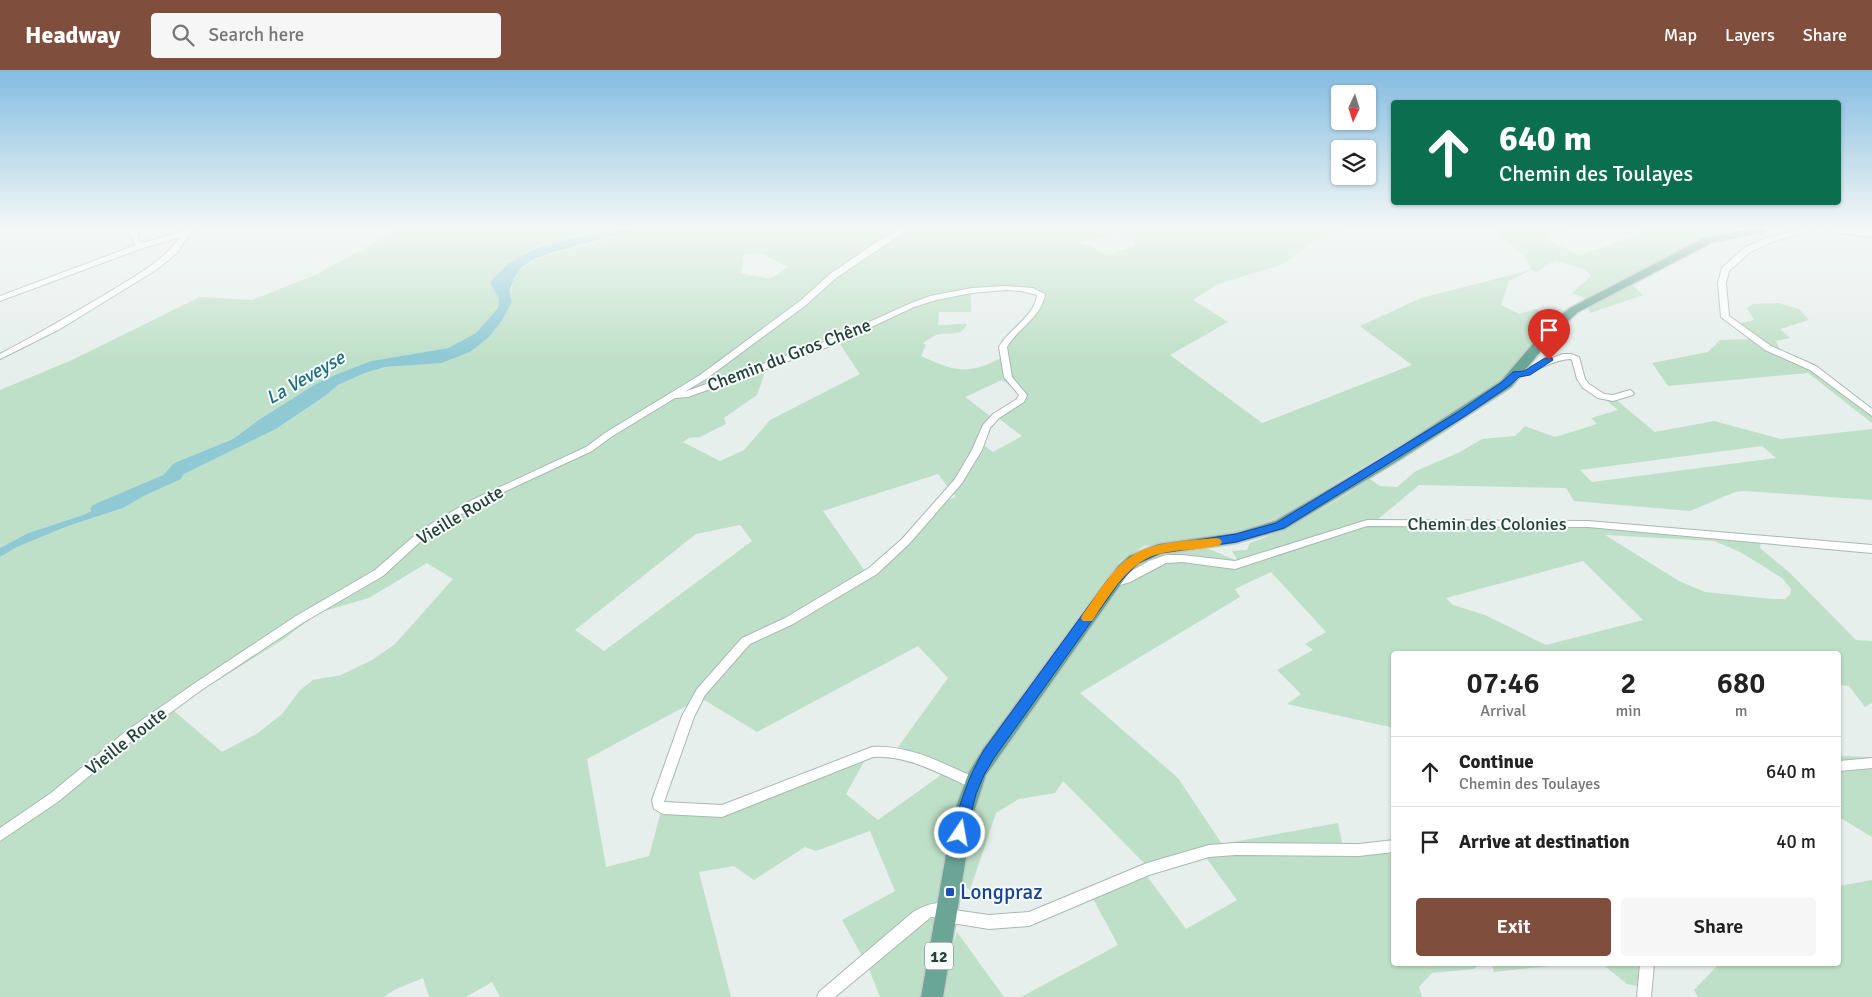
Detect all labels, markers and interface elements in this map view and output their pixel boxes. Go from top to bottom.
search box [151,13,501,58]
text: Headway [25,20,121,50]
icon: search [169,21,197,49]
text: Search here [209,23,304,47]
text: Map [1664,24,1697,46]
text: Layers [1725,24,1775,46]
text: Share [1803,24,1847,46]
north arrow [1331,85,1376,130]
map controls [1331,85,1376,185]
text: 640 m [1499,117,1592,160]
icon: ahead [1416,120,1481,185]
button: layers [1331,140,1376,185]
text: Chemin des Toulayes [1499,160,1693,187]
pin [1528,309,1570,360]
street label: Chemin du Gros Chêne [704,314,874,396]
icon: arrive [1535,316,1563,344]
water label: La Veveyse [262,345,351,410]
street label: Vieille Route [413,481,507,549]
street label: Chemin des Colonies [1407,513,1567,535]
text: 07:46 [1467,665,1540,702]
text: 2 [1620,665,1636,702]
text: 680 [1717,665,1765,702]
text: Arrival [1480,701,1526,721]
text: min [1615,701,1641,721]
text: m [1735,701,1747,721]
street label: Vieille Route [81,702,171,780]
text: Continue [1459,750,1534,774]
icon: ahead [1416,758,1444,786]
text: 640 m [1766,760,1816,784]
text: Chemin des Toulayes [1459,774,1600,794]
position arrow [933,806,985,858]
icon: arrive [1416,828,1444,856]
text: Arrive at destination [1459,830,1630,854]
text: 40 m [1776,830,1816,854]
place label: Longpraz [960,879,1043,905]
marker: Longpraz [944,886,956,898]
button: Exit [1416,898,1611,956]
button: Share [1621,898,1816,956]
road number: 12 [925,942,953,969]

